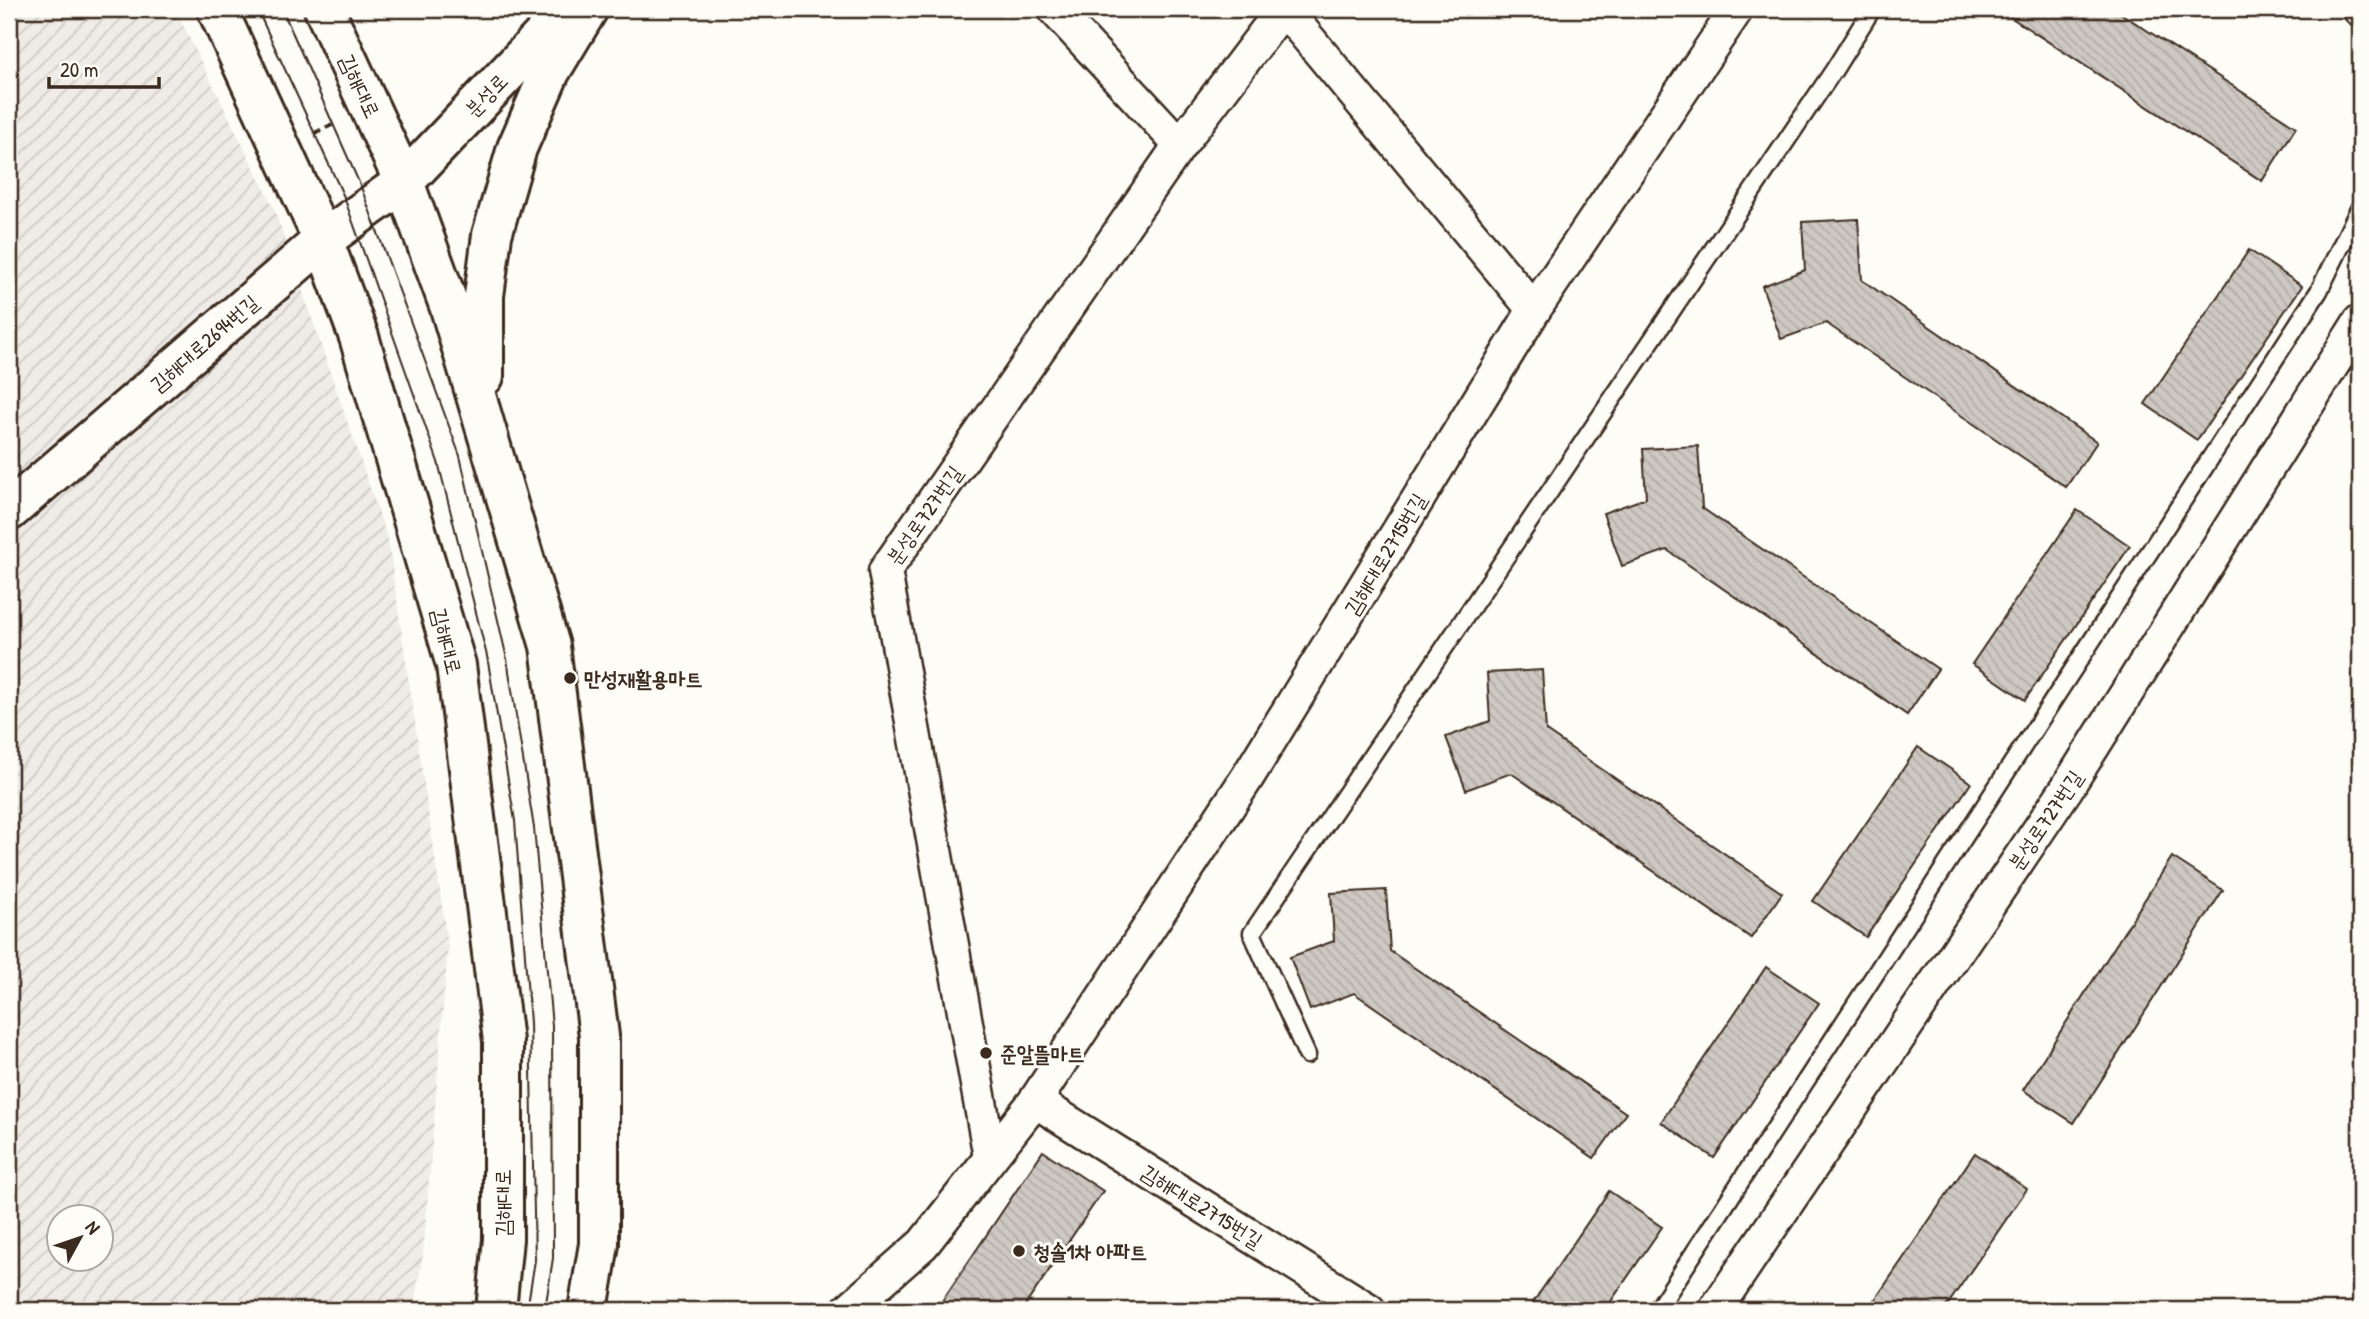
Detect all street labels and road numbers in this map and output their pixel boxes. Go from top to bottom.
street label: 김해대로 [333,49,387,123]
street label: 분성로 [458,67,514,123]
street label: 김해대로2694번길 [143,288,265,398]
street label: 분성로727번길 [879,459,969,570]
street label: 김해대로2715번길 [1337,487,1433,621]
street label: 김해대로 [425,605,469,677]
street label: 분성로727번길 [2001,764,2089,876]
street label: 김해대로2715번길 [1136,1157,1268,1255]
street label: 김해대로 [488,1169,517,1237]

